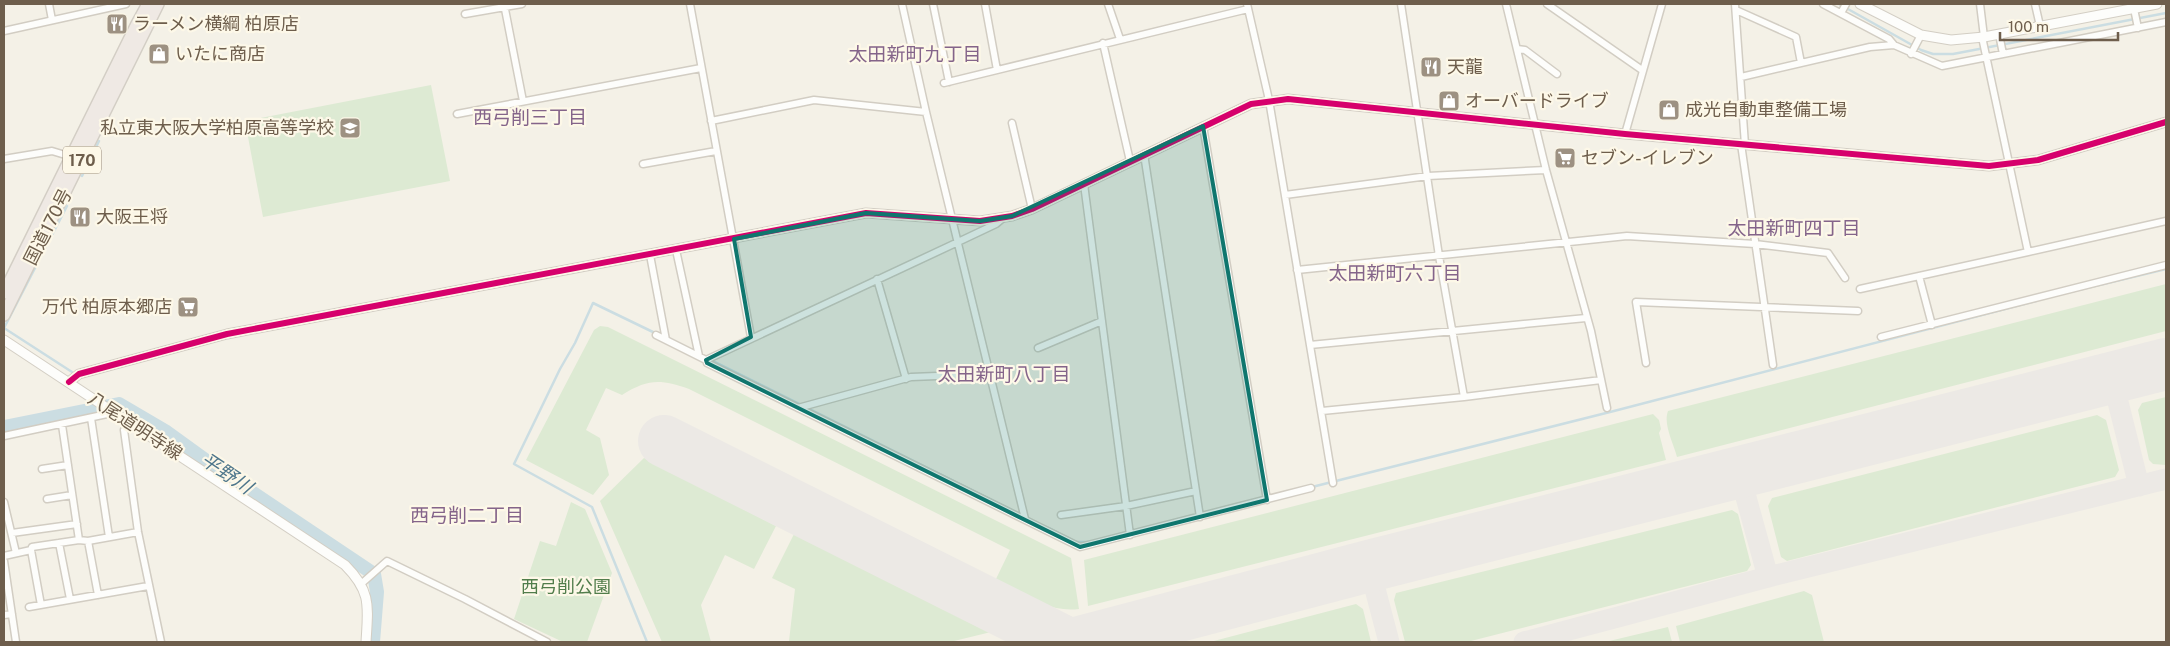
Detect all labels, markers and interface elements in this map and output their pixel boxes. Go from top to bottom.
scale bar [2000,10,2118,42]
restaurant icon: ラーメン横綱 柏原店 [105,12,129,36]
place label: ラーメン横綱 柏原店 [133,13,299,34]
text: 100 m [2008,18,2049,35]
shop icon: いたに商店 [147,42,171,66]
place label: いたに商店 [175,43,265,64]
district label: 太田新町九丁目 [848,43,982,65]
restaurant icon: 天龍 [1419,55,1443,79]
place label: 天龍 [1447,56,1483,77]
shop icon: オーバードライブ [1437,89,1461,113]
place label: オーバードライブ [1465,90,1609,111]
shop icon: 成光自動車整備工場 [1657,98,1681,122]
place label: 成光自動車整備工場 [1685,99,1847,120]
district label: 西弓削三丁目 [473,106,587,128]
school or university icon: 私立東大阪大学柏原高等学校 [338,116,362,140]
place label: 私立東大阪大学柏原高等学校 [100,117,334,138]
road number: 170 [63,146,101,174]
supermarket icon: セブン-イレブン [1553,146,1577,170]
place label: セブン-イレブン [1581,147,1714,168]
street label: 国道170号 [19,185,76,268]
restaurant icon: 大阪王将 [68,205,92,229]
place label: 大阪王将 [96,206,168,227]
district label: 太田新町四丁目 [1727,217,1861,239]
district label: 太田新町六丁目 [1328,262,1462,284]
supermarket icon: 万代 柏原本郷店 [176,295,200,319]
place label: 万代 柏原本郷店 [42,296,172,317]
district label: 太田新町八丁目 [937,363,1071,385]
street label: 八尾道明寺線 [84,387,186,464]
water label: 平野川 [197,448,258,499]
district label: 西弓削二丁目 [410,504,524,526]
park label: 西弓削公園 [521,576,611,597]

